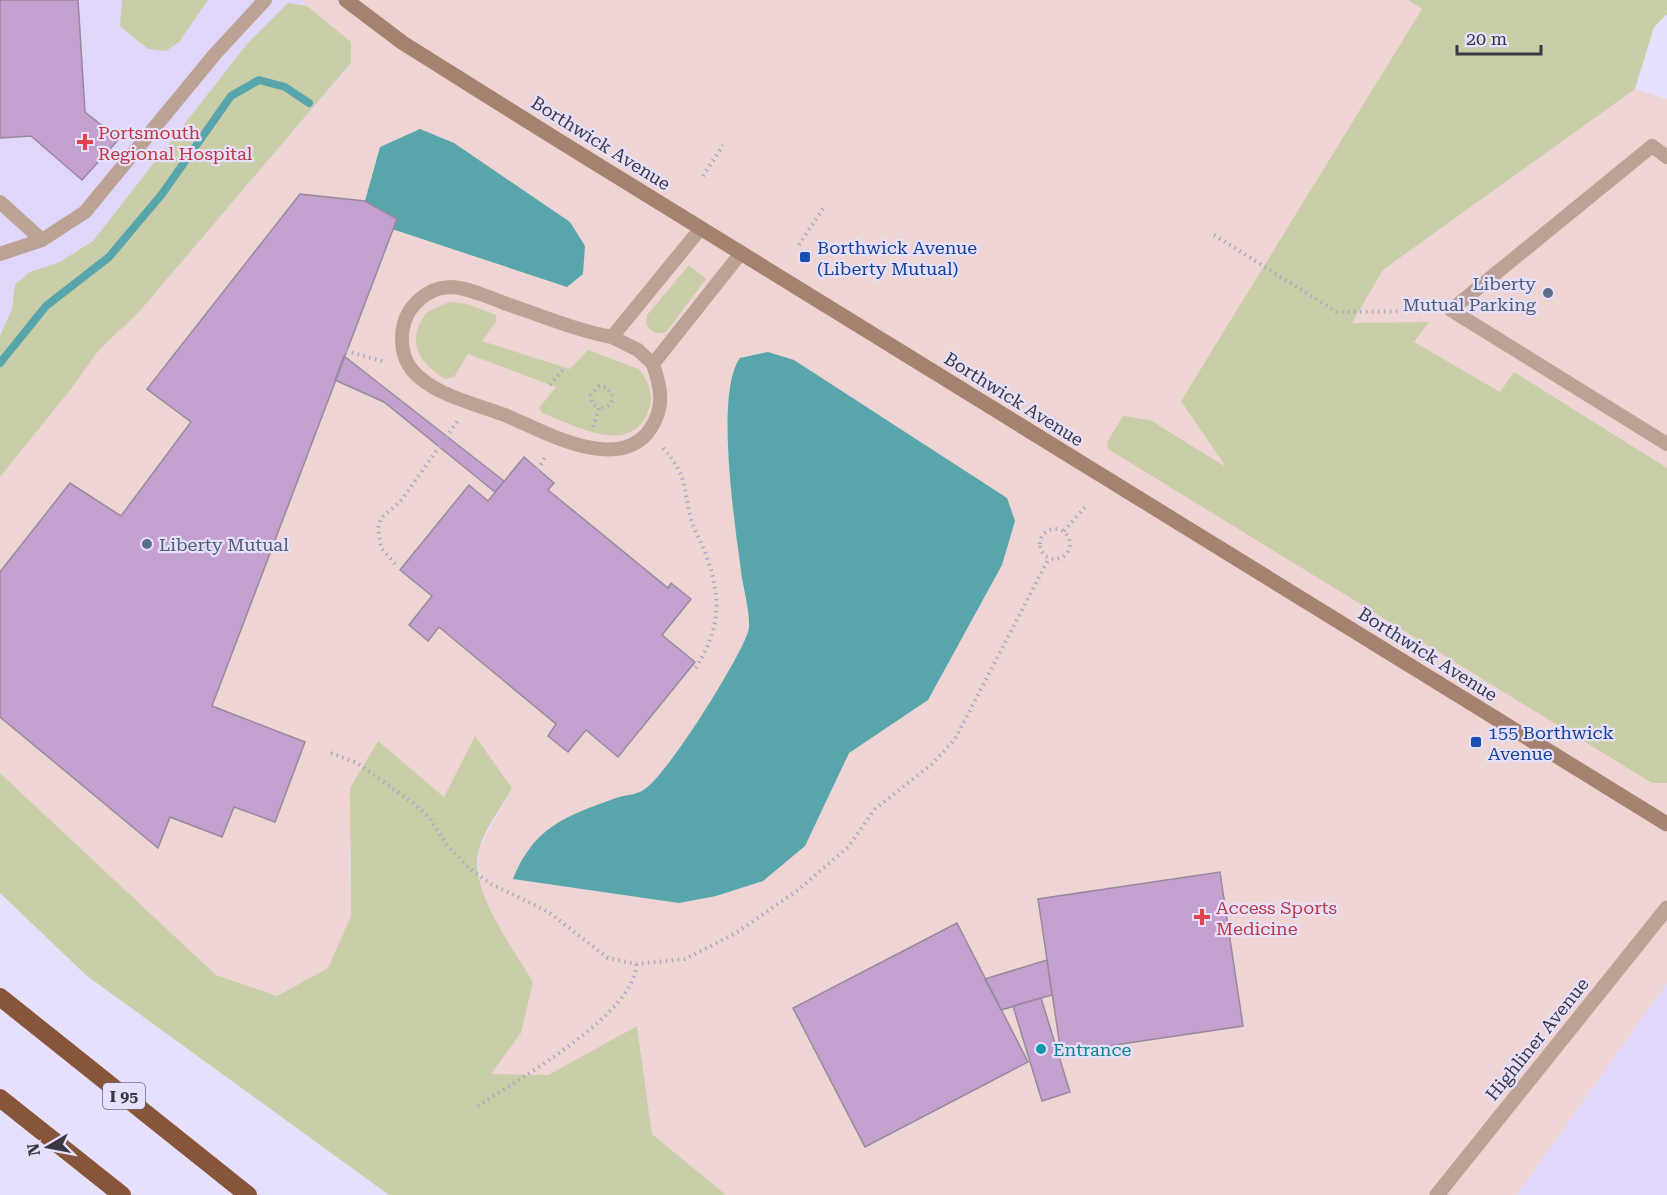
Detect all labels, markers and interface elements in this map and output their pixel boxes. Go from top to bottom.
scale bar [1457,18,1541,56]
text: 20 m [1466,28,1507,49]
street label: Borthwick Avenue [528,92,675,194]
place label: Portsmouth Regional Hospital [98,122,253,164]
marker: Portsmouth Regional Hospital [76,133,94,151]
place label: Borthwick Avenue (Liberty Mutual) [817,237,977,279]
marker: Borthwick Avenue (Liberty Mutual) [798,250,812,264]
place label: Liberty Mutual Parking [1403,273,1537,315]
marker: Liberty Mutual Parking [1541,286,1555,300]
street label: Borthwick Avenue [941,348,1088,450]
place label: Liberty Mutual [159,534,289,555]
marker: Liberty Mutual [140,537,154,551]
street label: Borthwick Avenue [1355,603,1502,705]
place label: 155 Borthwick Avenue [1488,722,1614,764]
marker: 155 Borthwick Avenue [1469,735,1483,749]
place label: Access Sports Medicine [1216,897,1337,939]
marker: Access Sports Medicine [1193,908,1211,926]
street label: Highliner Avenue [1481,973,1593,1105]
place label: Entrance [1053,1039,1132,1060]
marker: Entrance [1034,1042,1048,1056]
road number: I 95 [103,1083,145,1109]
north arrow [18,1117,78,1177]
text: N [23,1142,44,1157]

